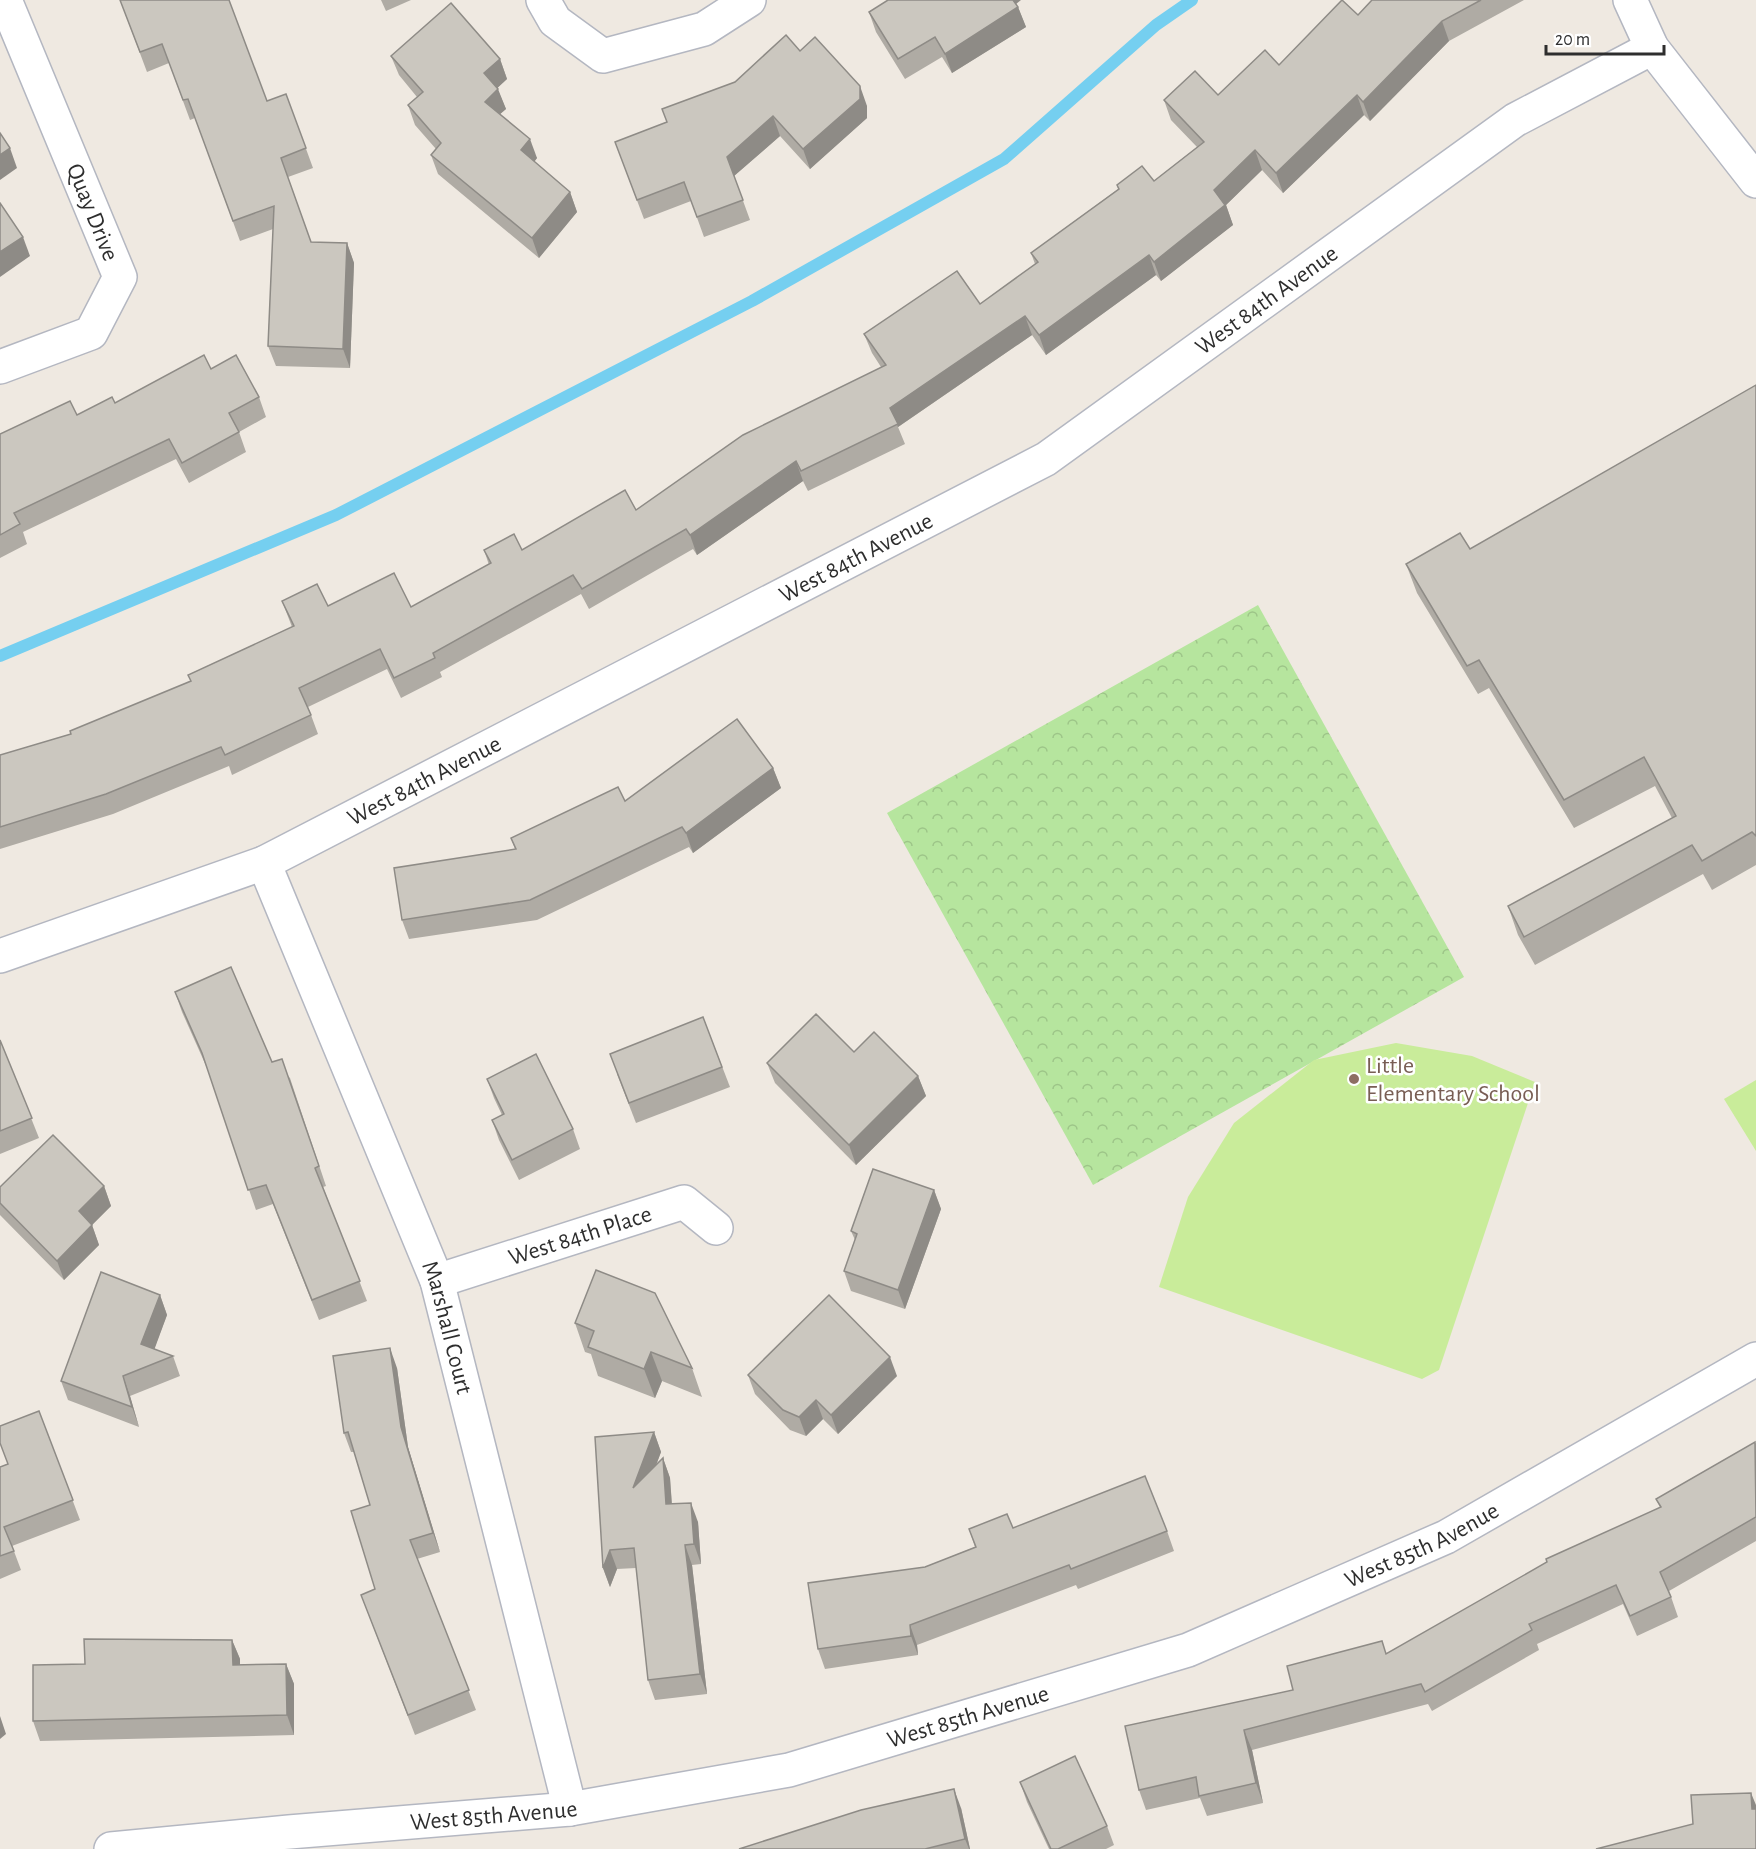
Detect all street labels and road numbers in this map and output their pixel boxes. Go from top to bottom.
street label: Quay Drive [62,160,122,264]
street label: West 84th Avenue [1191,241,1342,360]
street label: West 84th Avenue [776,509,937,608]
street label: West 84th Avenue [344,732,505,831]
street label: West 84th Place [506,1202,655,1270]
street label: Marshall Court [417,1258,476,1397]
street label: West 85th Avenue [1341,1498,1503,1593]
street label: West 85th Avenue [884,1682,1052,1753]
street label: West 85th Avenue [409,1797,579,1835]

